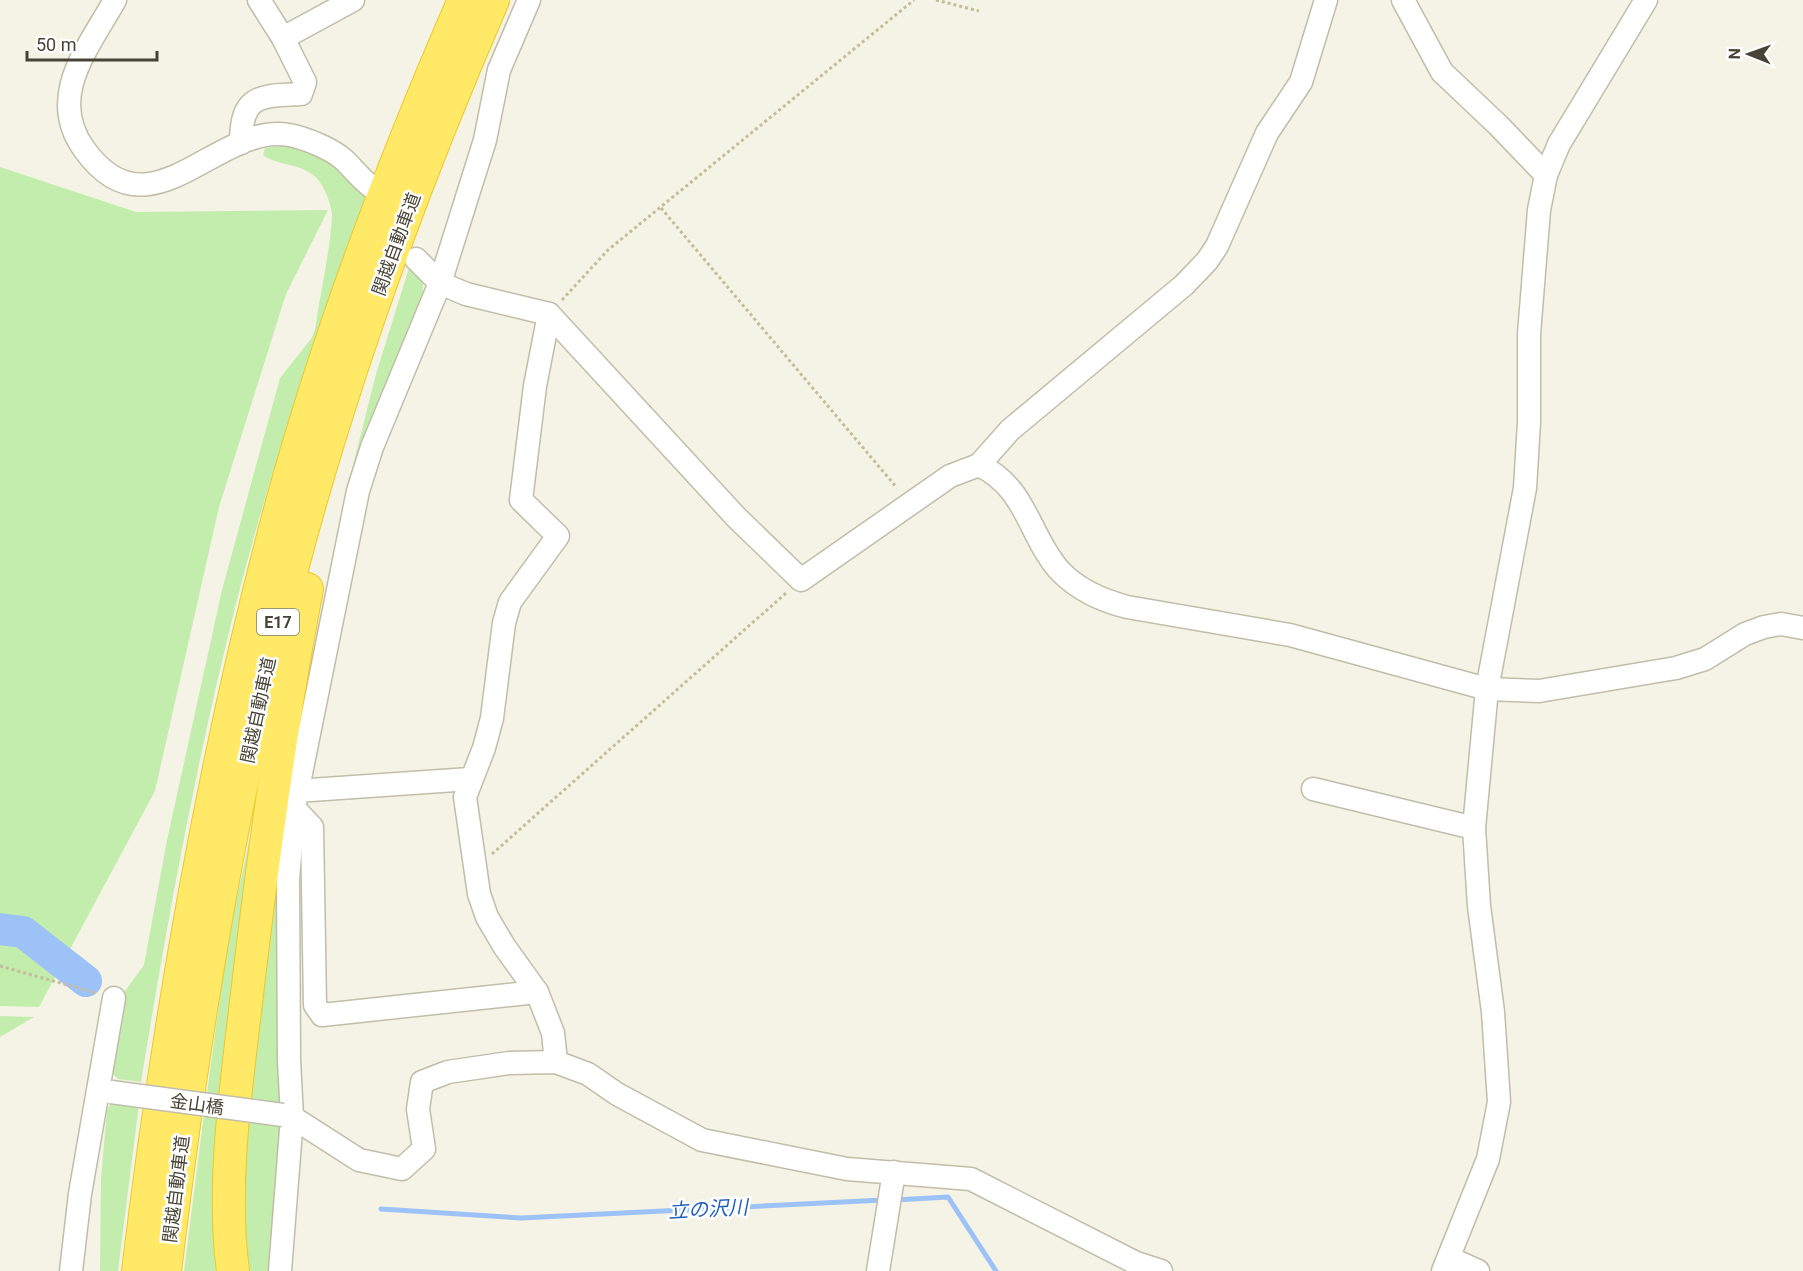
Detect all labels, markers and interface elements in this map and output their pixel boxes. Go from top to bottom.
scale bar [27,24,158,62]
north arrow [1719,24,1779,84]
text: 50 m [36,34,76,55]
text: N [1725,48,1744,60]
street label: 関越自動車道 [368,190,424,298]
road number: E17 [257,609,299,635]
street label: 関越自動車道 [237,655,279,765]
street label: 金山橋 [169,1090,225,1118]
street label: 関越自動車道 [159,1134,193,1244]
water label: 立の沢川 [667,1195,751,1223]

